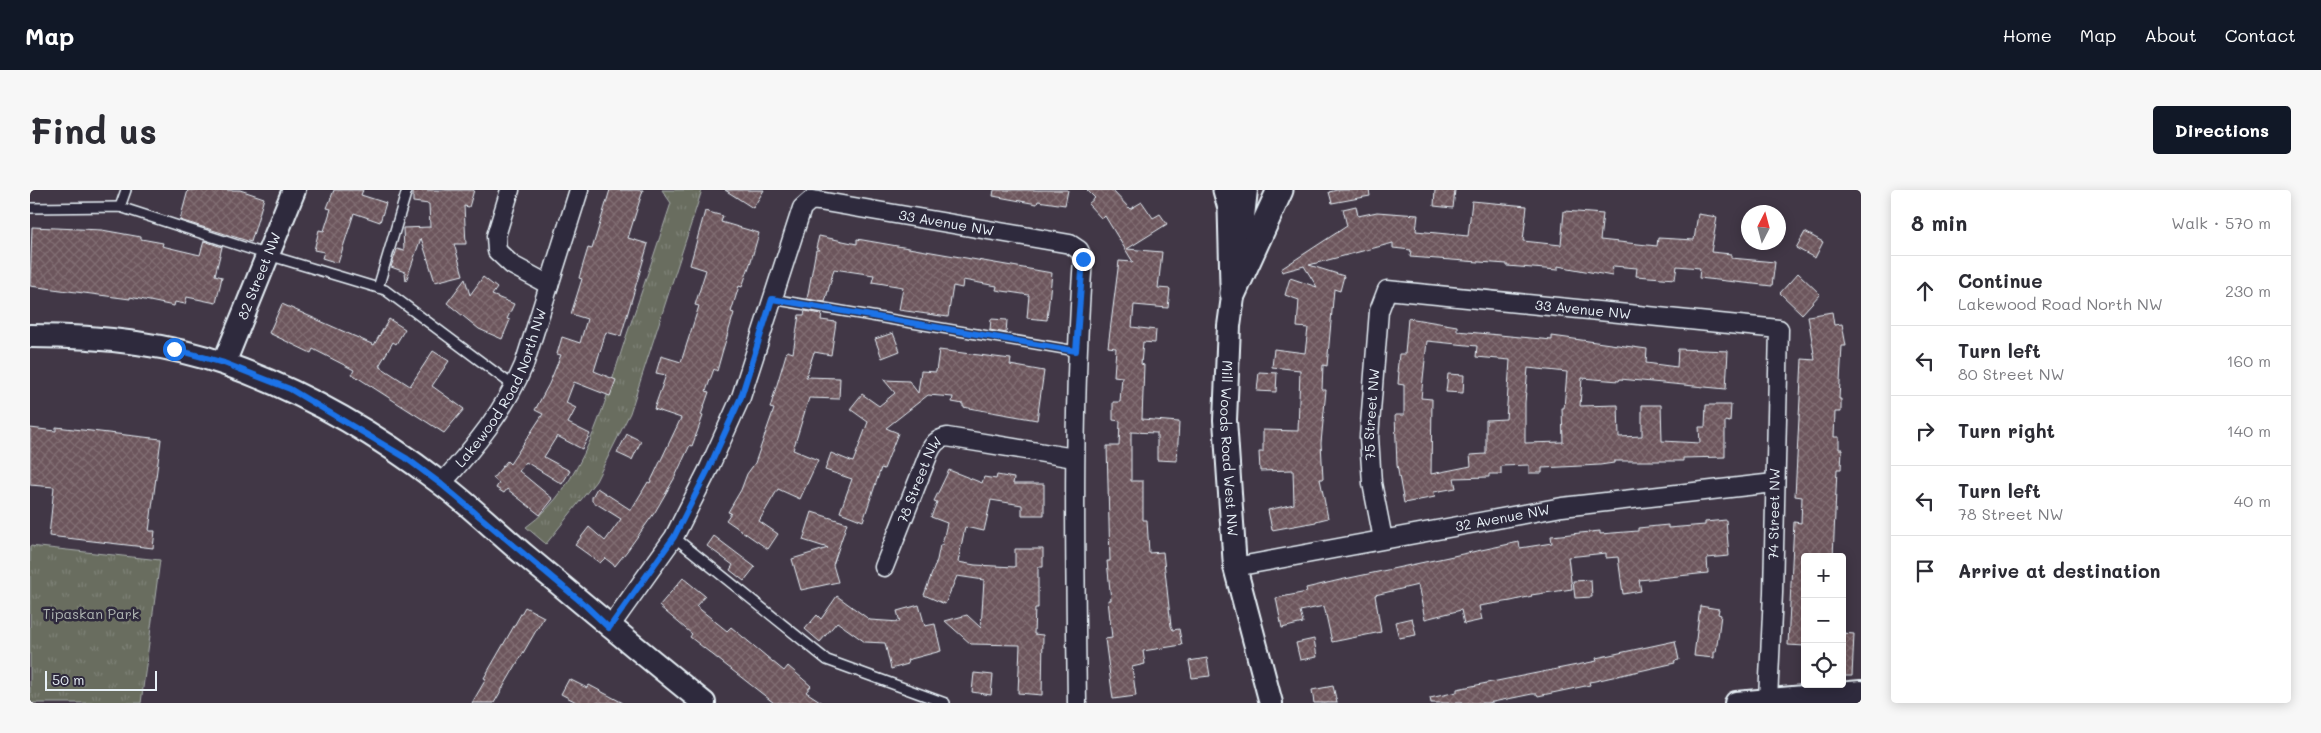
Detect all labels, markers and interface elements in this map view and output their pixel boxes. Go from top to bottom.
text: Map [25,20,74,51]
text: Home [2003,23,2052,47]
text: Map [2080,23,2116,47]
text: About [2144,23,2197,47]
text: Contact [2225,23,2296,47]
button: Directions [2153,106,2291,154]
text: Find us [30,107,157,153]
street label: 33 Avenue NW [897,205,996,240]
north arrow [1741,205,1786,250]
text: 8 min [1911,209,1967,236]
text: Walk · 570 m [2171,212,2271,233]
street label: 82 Street NW [233,229,285,322]
route end [1072,248,1095,271]
text: Continue [1958,268,2043,293]
icon: ahead [1911,277,1939,305]
text: 230 m [2225,280,2271,301]
text: Lakewood Road North NW [1958,293,2163,314]
street label: 33 Avenue NW [1534,295,1632,323]
street label: Lakewood Road North NW [450,306,550,471]
route start [163,338,186,361]
text: Turn left [1958,338,2041,363]
icon: left [1911,347,1939,375]
text: 160 m [2226,350,2271,371]
street label: Mill Woods Road West NW [1216,360,1243,537]
text: 80 Street NW [1958,363,2065,384]
street label: 75 Street NW [1359,367,1383,461]
icon: right [1911,417,1939,445]
text: Turn right [1958,418,2055,443]
text: 140 m [2227,420,2271,441]
street label: 78 Street NW [892,432,946,526]
street label: 74 Street NW [1763,468,1784,560]
text: Turn left [1958,478,2041,503]
icon: left [1911,487,1939,515]
text: 40 m [2234,490,2271,511]
street label: 32 Avenue NW [1453,499,1551,535]
text: 78 Street NW [1958,503,2064,524]
map controls [1801,553,1846,688]
button: + [1801,553,1846,598]
icon: arrive [1911,557,1939,585]
text: Arrive at destination [1958,558,2161,583]
button: − [1801,598,1846,643]
park label: Tipaskan Park [43,604,139,623]
button: locate [1801,643,1846,688]
scale bar [45,668,158,691]
text: 50 m [52,670,84,689]

